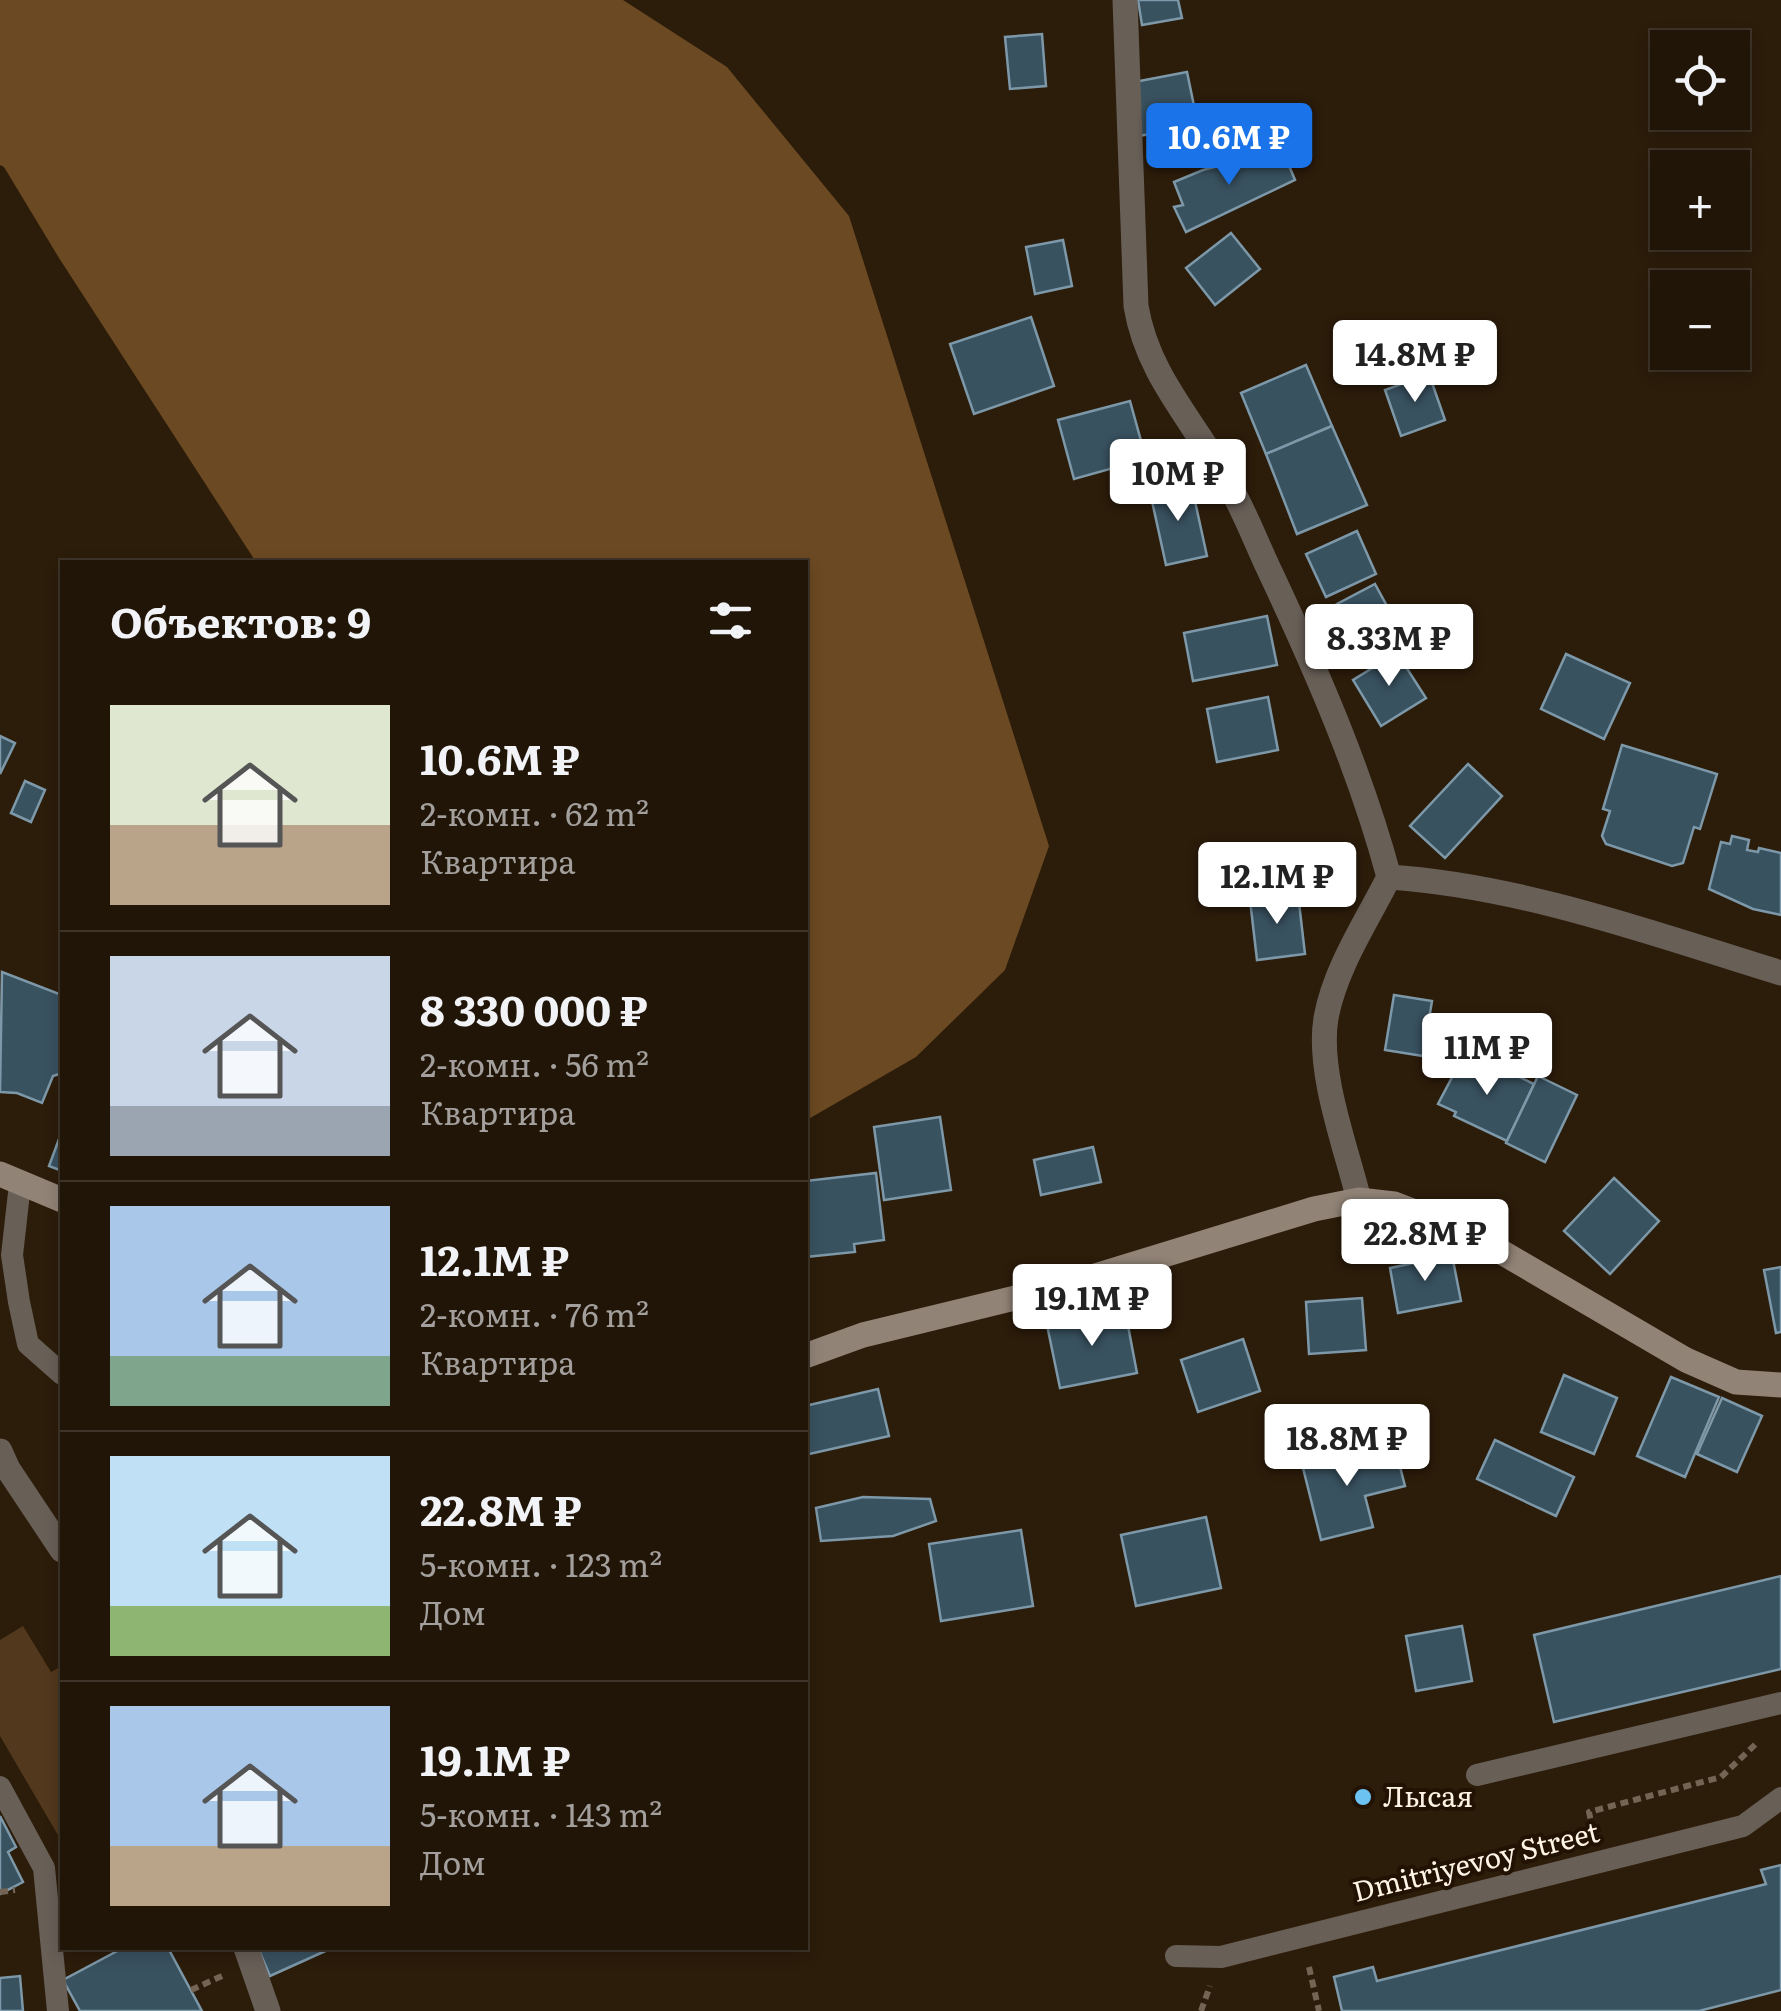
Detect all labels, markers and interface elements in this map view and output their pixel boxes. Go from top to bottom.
map controls [1650,30,1750,370]
button: locate [1650,30,1750,130]
pin: 10.6M ₽ [1137,103,1321,188]
text: 10.6M ₽ [1168,111,1290,159]
button: + [1650,150,1750,250]
button: − [1650,270,1750,370]
pin: 14.8M ₽ [1323,320,1507,405]
text: 14.8M ₽ [1355,328,1475,376]
pin: 10M ₽ [1108,439,1248,524]
text: 10M ₽ [1132,447,1224,495]
text: Объектов: 9 [110,589,371,651]
icon: filters [703,593,758,648]
pin: 8.33M ₽ [1297,604,1481,689]
text: 8.33M ₽ [1327,612,1451,660]
text: 10.6M ₽ [420,726,580,788]
icon: home [190,745,310,865]
text: 2-комн. · 62 m² [420,788,649,836]
text: Квартира [420,836,576,884]
pin: 12.1M ₽ [1185,842,1369,927]
text: 12.1M ₽ [1220,850,1334,898]
text: 8 330 000 ₽ [420,977,648,1039]
icon: home [190,996,310,1116]
pin: 11M ₽ [1417,1013,1557,1098]
text: 11M ₽ [1444,1021,1530,1069]
text: 2-комн. · 56 m² [420,1039,649,1087]
text: Квартира [420,1087,576,1135]
pin: 22.8M ₽ [1333,1199,1517,1284]
text: 22.8M ₽ [1363,1207,1487,1255]
text: 12.1M ₽ [420,1227,569,1289]
icon: home [190,1246,310,1366]
pin: 19.1M ₽ [1000,1264,1184,1349]
text: 19.1M ₽ [1035,1272,1149,1320]
text: 2-комн. · 76 m² [420,1289,649,1337]
text: Квартира [420,1337,576,1385]
pin: 18.8M ₽ [1255,1404,1439,1489]
text: 18.8M ₽ [1287,1412,1407,1460]
text: 22.8M ₽ [420,1477,582,1539]
icon: home [190,1496,310,1616]
text: 5-комн. · 123 m² [420,1539,662,1587]
text: Дом [420,1587,486,1635]
text: 19.1M ₽ [420,1727,570,1789]
icon: home [190,1746,310,1866]
place label: Лысая [1383,1774,1473,1816]
marker: Лысая [1352,1786,1374,1808]
text: 5-комн. · 143 m² [420,1789,662,1837]
street label: Dmitriyevoy Street [1348,1809,1604,1911]
text: Дом [420,1837,486,1885]

